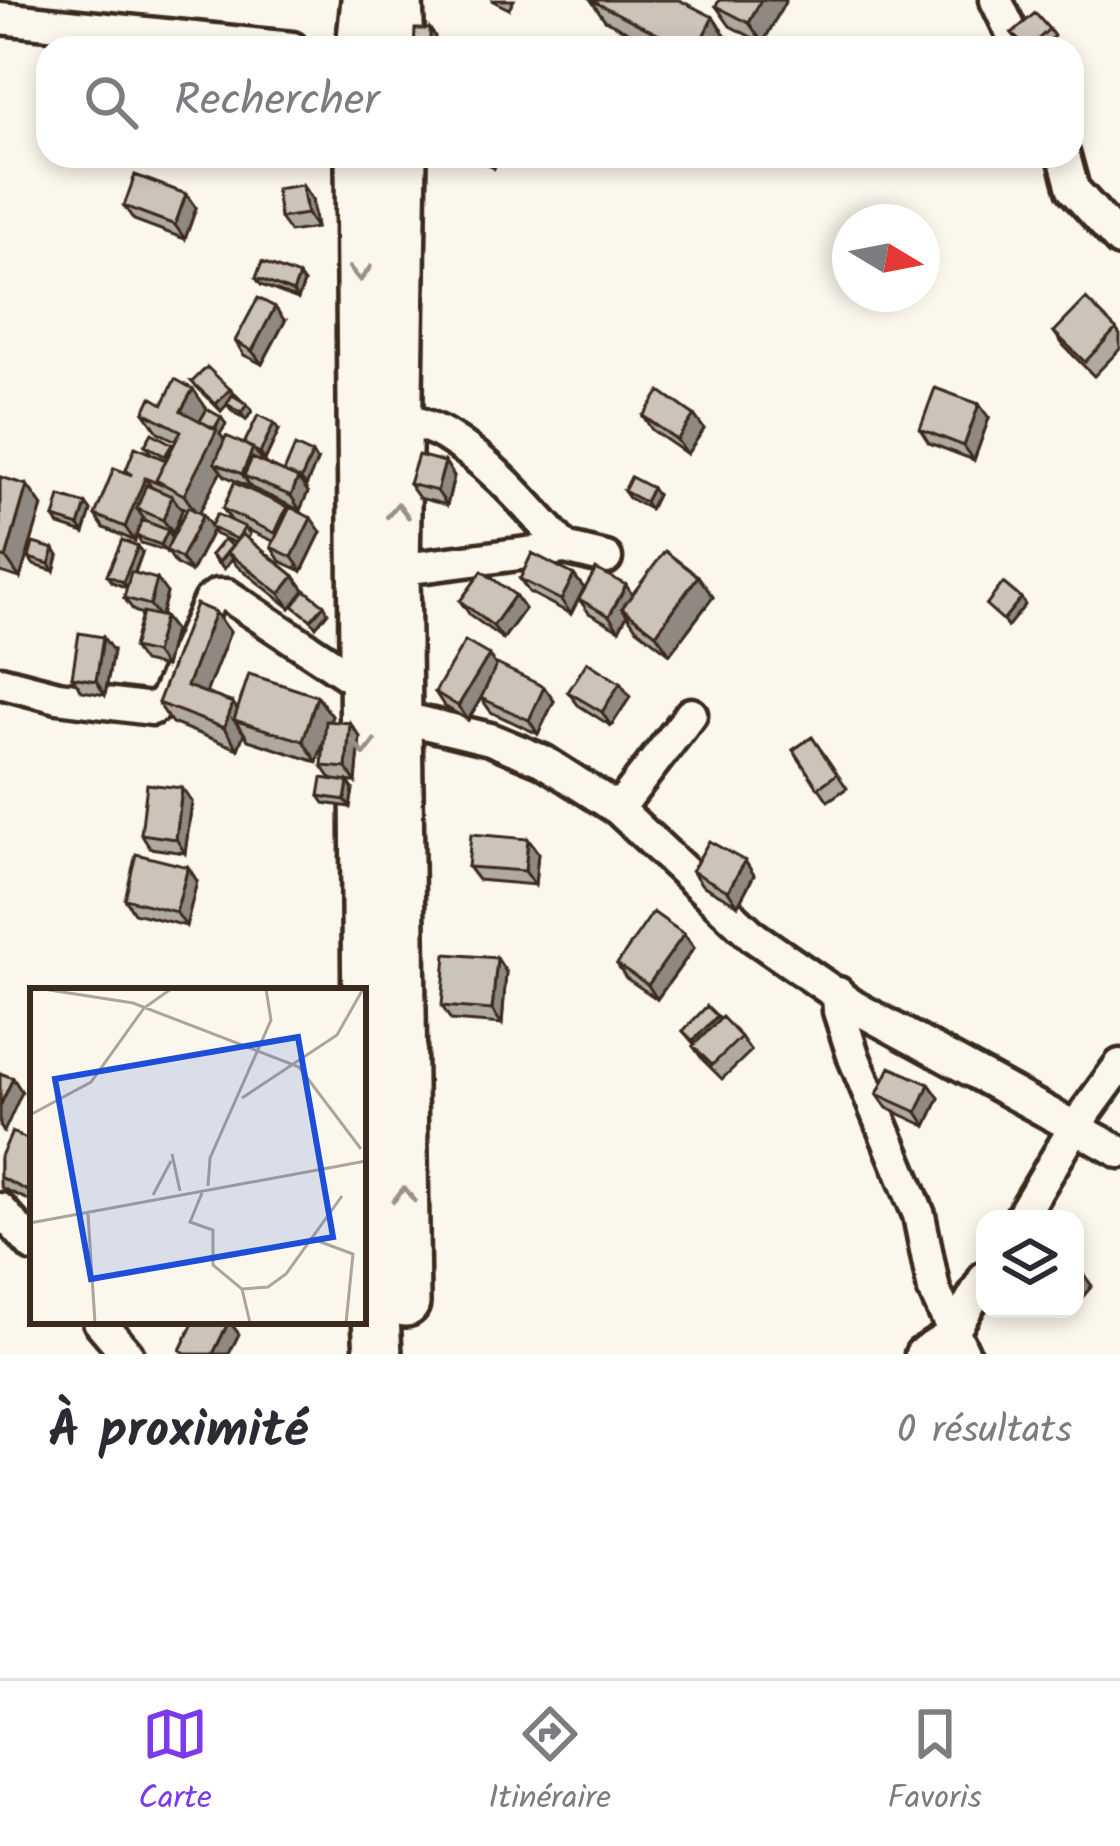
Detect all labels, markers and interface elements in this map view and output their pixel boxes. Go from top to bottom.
search box [36,36,1084,168]
text: Rechercher [174,66,379,138]
icon: search [78,69,144,135]
north arrow [832,204,940,312]
one-way arrow [347,265,373,283]
one-way arrow [384,501,410,520]
one-way arrow [351,738,377,757]
inset map [30,988,366,1324]
one-way arrow [391,1185,417,1204]
map controls [976,1210,1084,1318]
button: layers [976,1210,1084,1318]
text: À proximité [48,1392,308,1473]
text: 0 résultats [897,1401,1072,1463]
tab: Carte [138,1701,212,1826]
tab: Itinéraire [488,1701,611,1826]
tab: Favoris [887,1701,982,1826]

